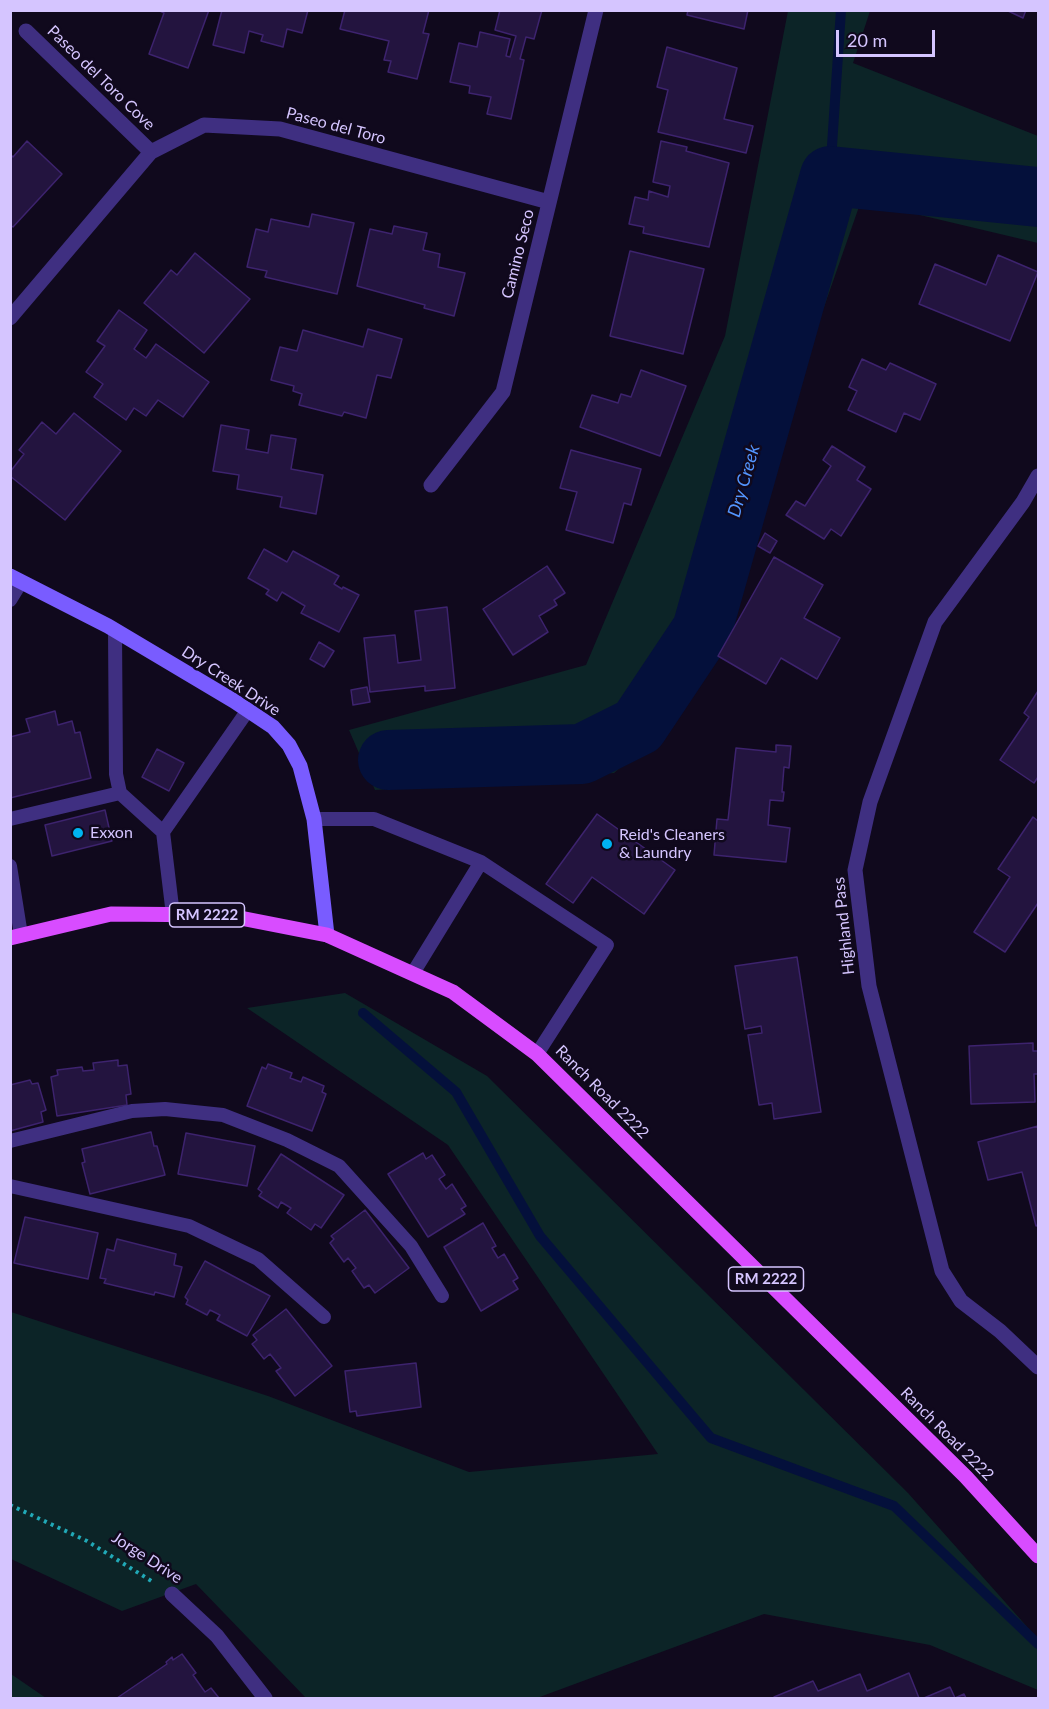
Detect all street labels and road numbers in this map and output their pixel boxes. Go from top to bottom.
street label: Paseo del Toro Cove [43,22,159,134]
street label: Paseo del Toro [284,103,388,149]
street label: Camino Seco [498,207,538,301]
street label: Dry Creek Drive [178,642,284,720]
street label: Highland Pass [829,876,859,976]
road number: RM 2222 [170,903,244,927]
street label: Ranch Road 2222 [551,1041,653,1143]
road number: RM 2222 [728,1267,804,1291]
street label: Ranch Road 2222 [896,1383,998,1485]
street label: Jorge Drive [108,1528,186,1588]

